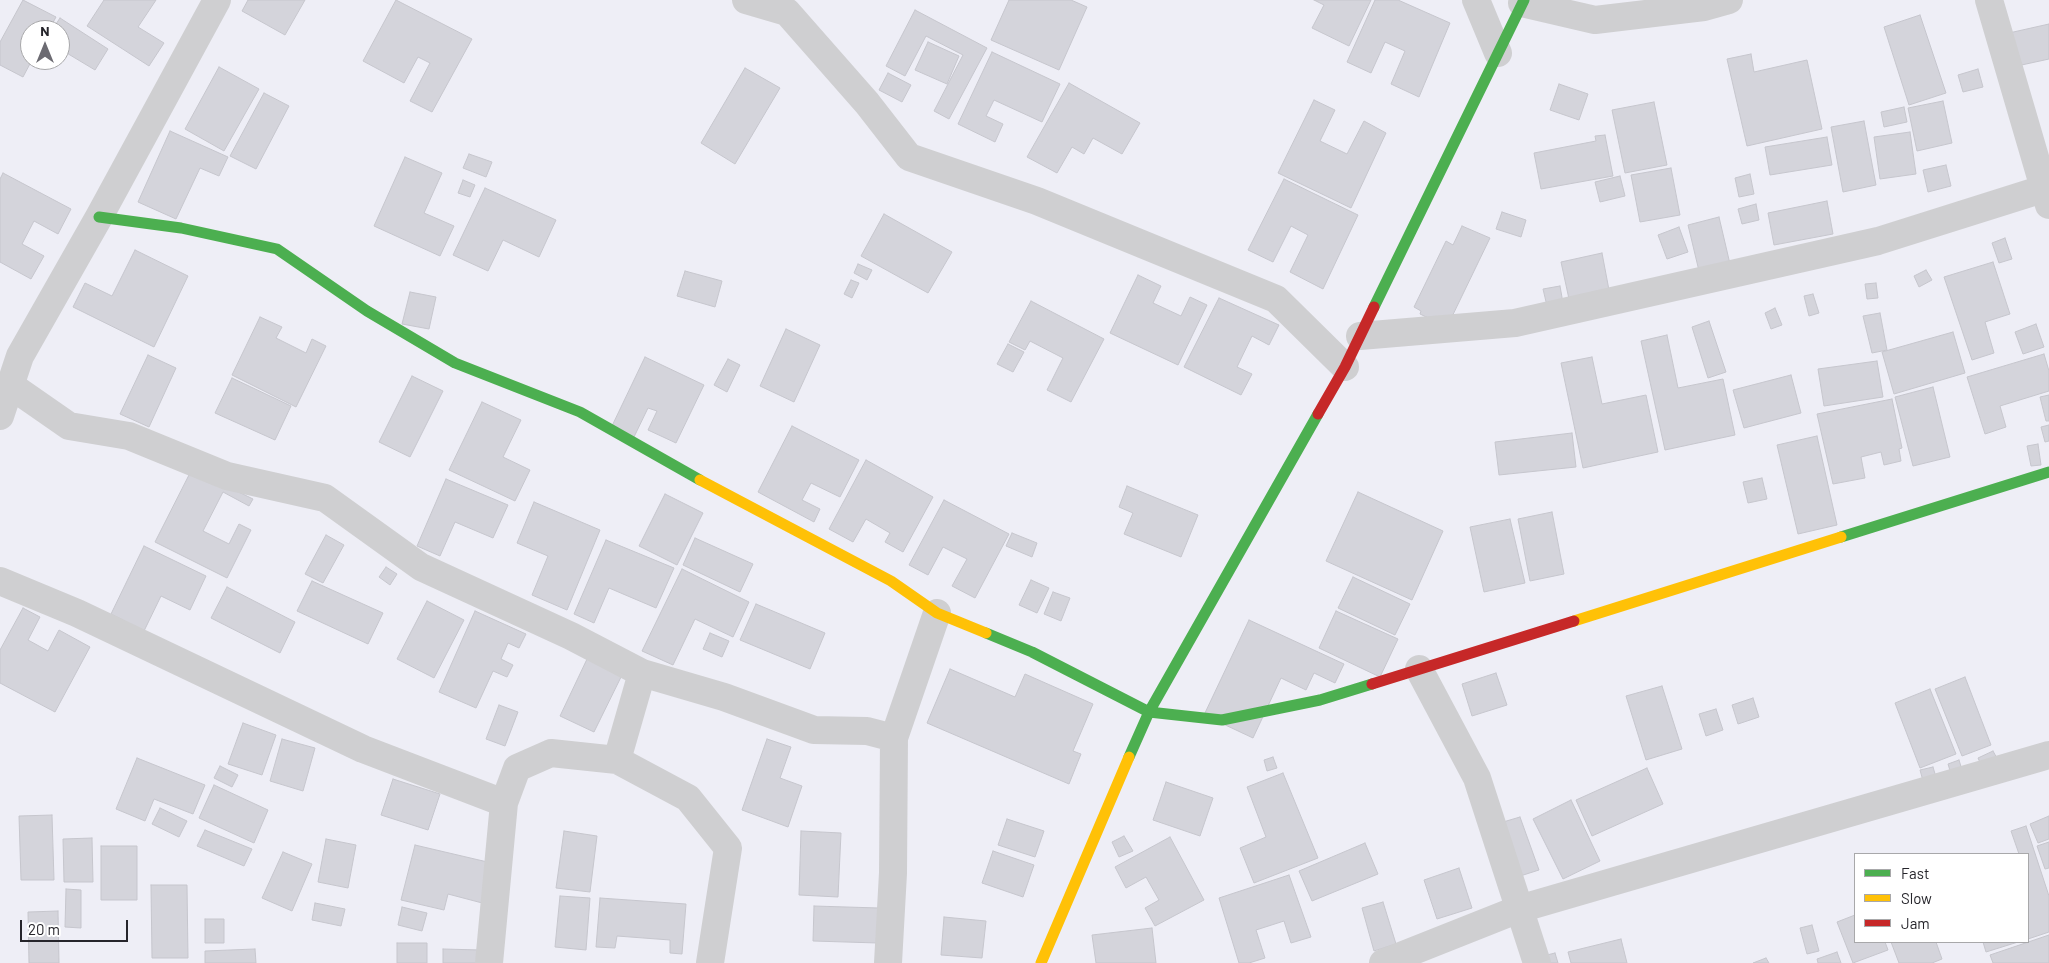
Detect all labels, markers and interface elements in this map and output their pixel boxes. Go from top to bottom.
north arrow [20,20,70,70]
text: N [40,22,50,39]
legend [1854,853,2029,943]
text: Fast [1901,864,1929,882]
text: Slow [1901,889,1932,907]
scale bar [22,910,130,942]
text: Jam [1901,914,1930,932]
text: 20 m [28,920,60,938]

